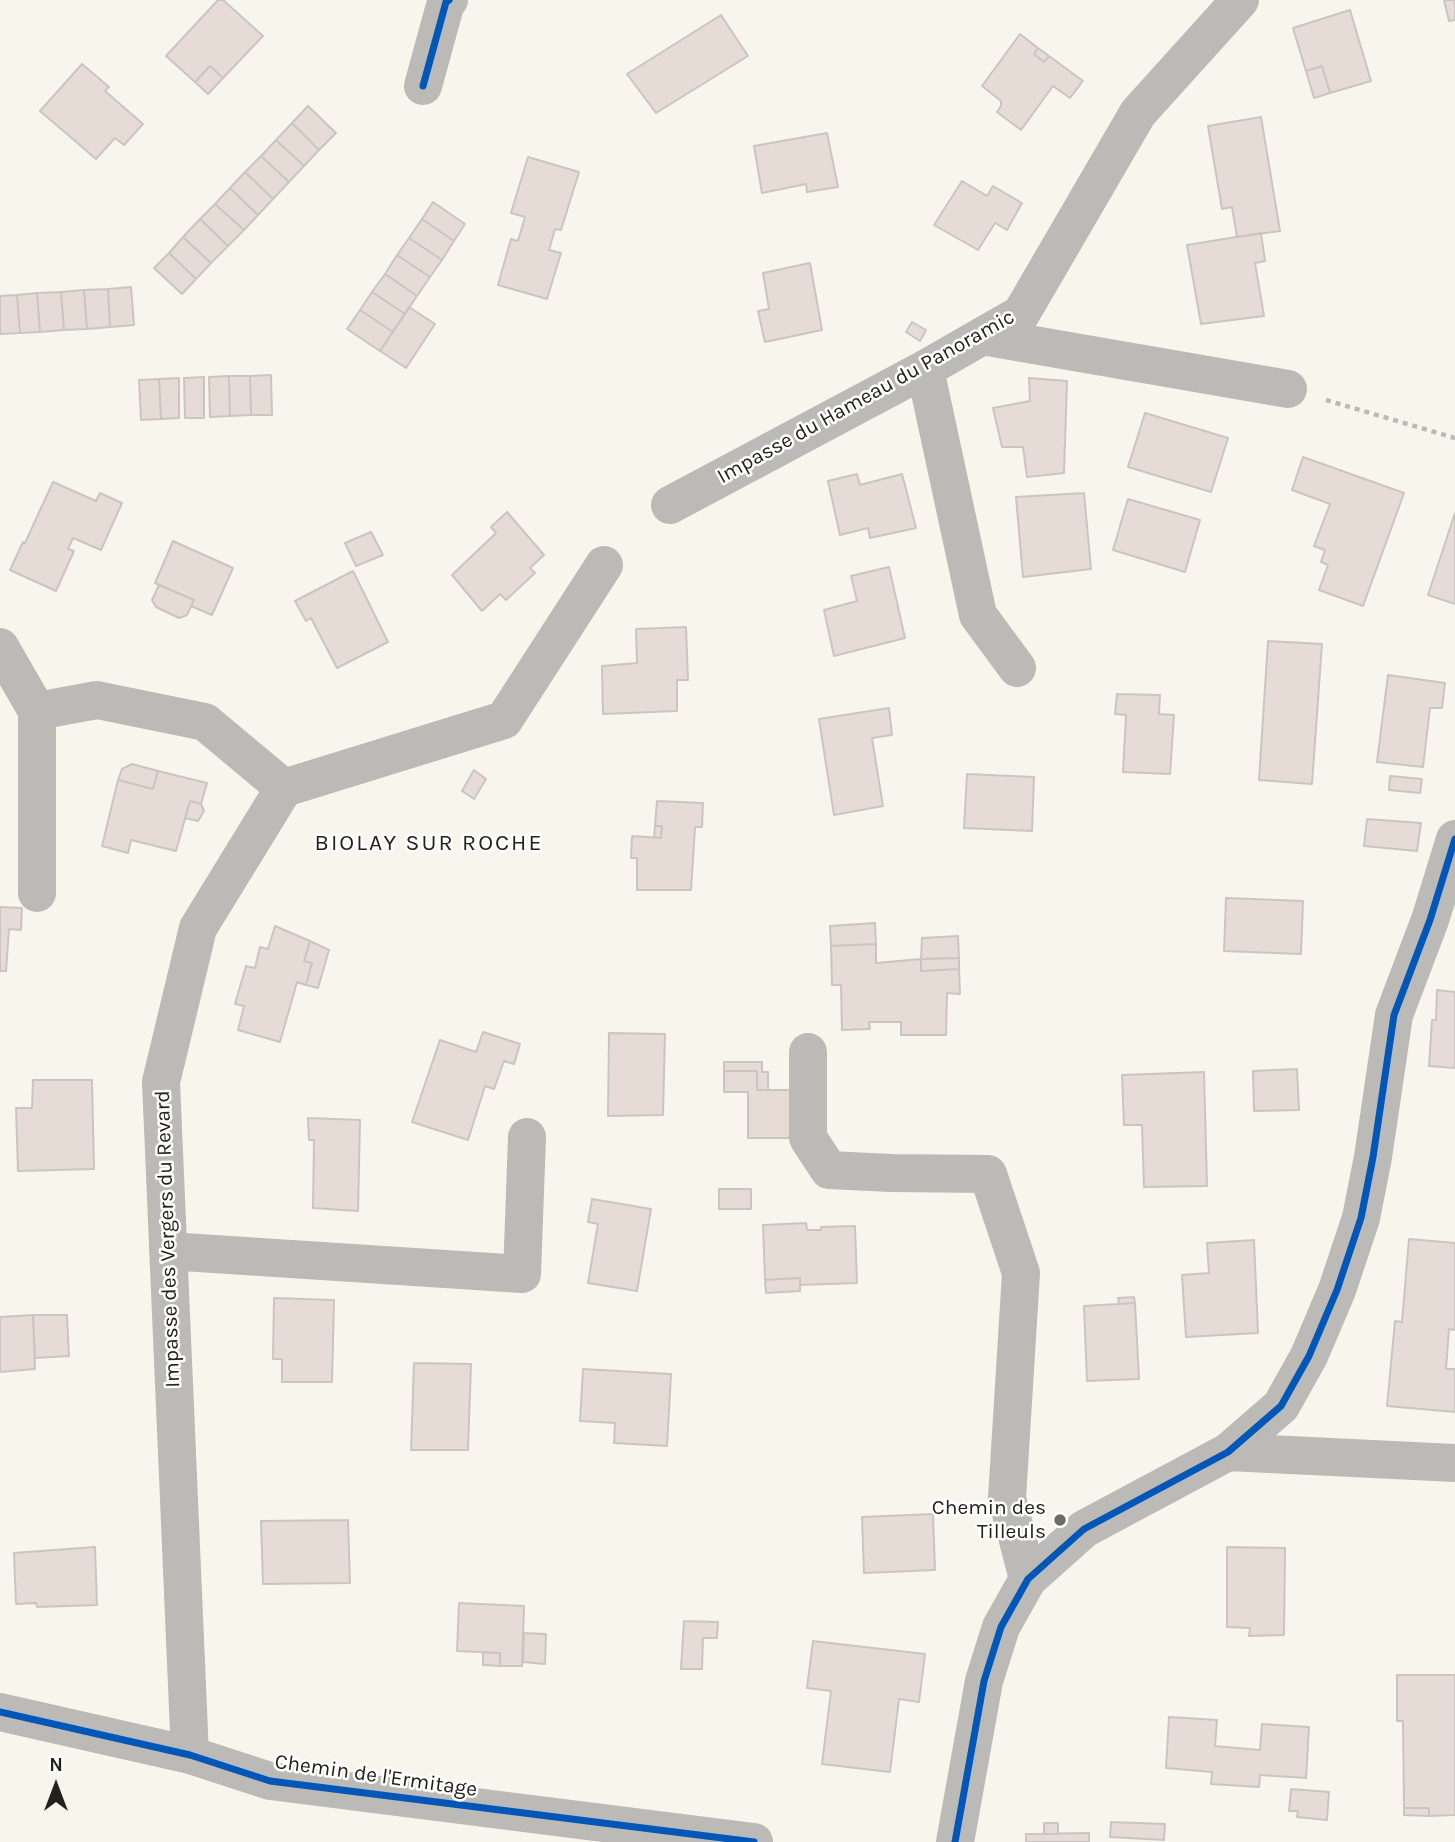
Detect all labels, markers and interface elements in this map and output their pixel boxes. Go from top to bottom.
street label: Impasse du Hameau du Panoramic [713,305,1019,489]
district label: BIOLAY SUR ROCHE [317,829,541,857]
street label: Impasse des Vergers du Revard [150,1090,186,1388]
place label: Chemin des Tilleuls [932,1495,1046,1545]
marker: Chemin des Tilleuls [1052,1512,1068,1528]
street label: Chemin de l'Ermitage [273,1749,479,1803]
north arrow [21,1751,91,1821]
text: N [49,1754,63,1776]

